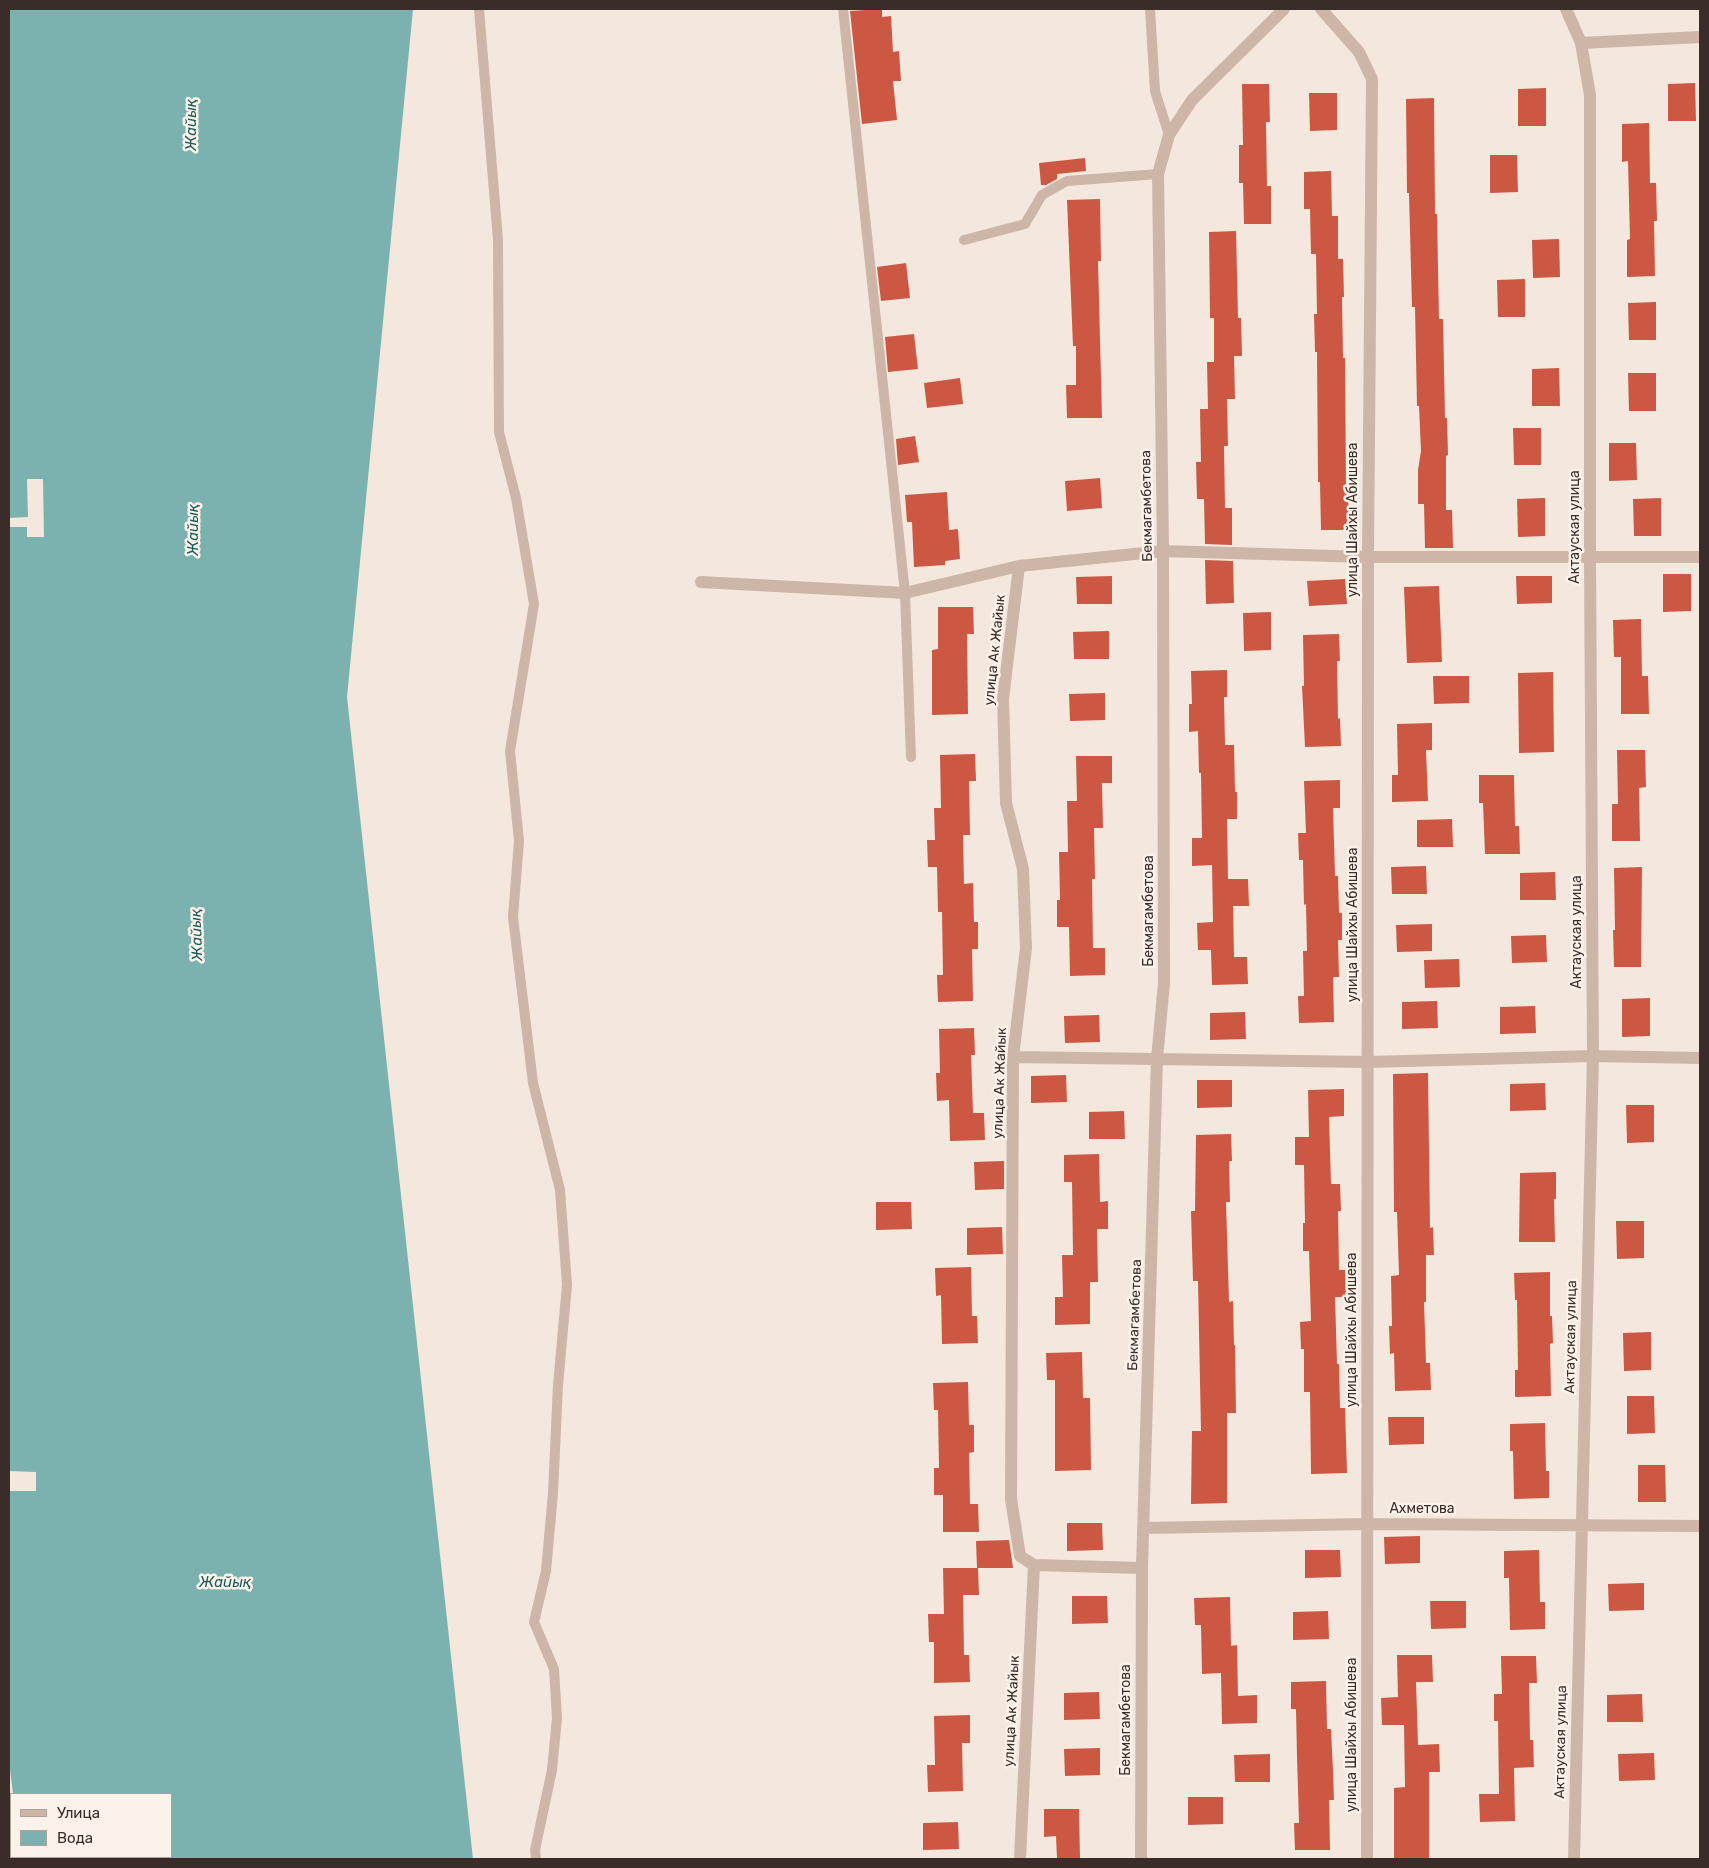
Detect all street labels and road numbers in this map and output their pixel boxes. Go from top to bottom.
street label: улица Шайхы Абишева [1345,443,1361,597]
street label: Бекмагамбетова [1138,450,1156,562]
street label: Актауская улица [1567,470,1583,584]
street label: улица Ак Жайык [981,594,1009,706]
street label: улица Шайхы Абишева [1345,848,1361,1002]
street label: Бекмагамбетова [1141,855,1157,967]
street label: Актауская улица [1569,875,1585,989]
street label: улица Ак Жайык [990,1027,1010,1139]
street label: улица Шайхы Абишева [1344,1253,1360,1407]
street label: Бекмагамбетова [1125,1259,1145,1371]
street label: Актауская улица [1562,1280,1580,1394]
street label: Ахметова [1389,1501,1455,1517]
street label: улица Ак Жайык [1001,1655,1023,1767]
street label: улица Шайхы Абишева [1344,1658,1360,1812]
street label: Бекмагамбетова [1118,1664,1134,1776]
street label: Актауская улица [1552,1685,1570,1799]

